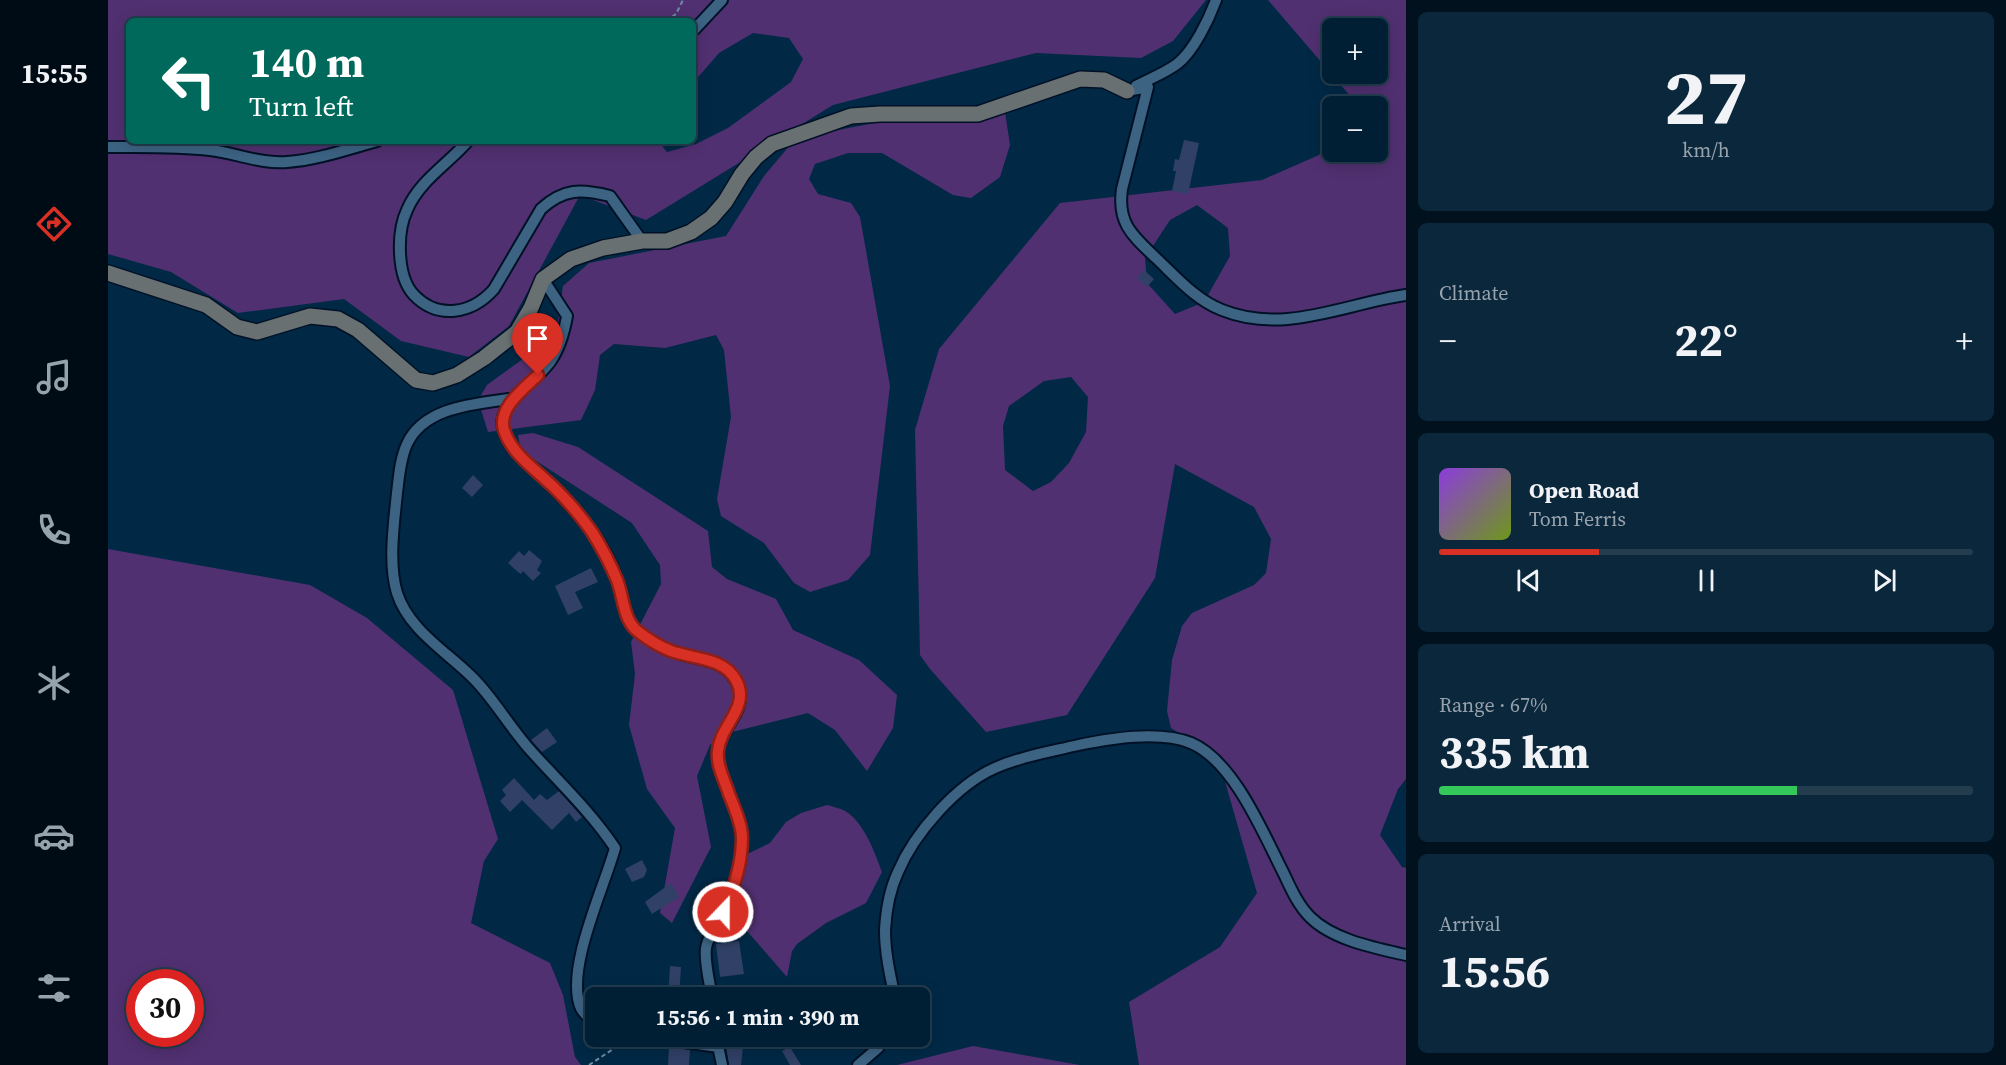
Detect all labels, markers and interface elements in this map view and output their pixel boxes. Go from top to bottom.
map controls [1322,18,1388,162]
button: + [1322,18,1388,84]
text: 140 m [249,33,364,91]
icon: left [150,42,228,120]
text: 27 [1664,43,1748,150]
text: 15:55 [21,55,87,92]
text: Turn left [249,88,353,125]
button: − [1322,96,1388,162]
text: km/h [1682,136,1730,164]
icon: directions [33,203,75,245]
text: Climate [1439,279,1508,307]
text: 22° [1674,309,1738,371]
pin [512,313,563,375]
text: − [1439,318,1457,363]
text: + [1955,318,1973,363]
icon: arrive [521,322,554,355]
icon: music [33,356,75,398]
text: Open Road [1529,475,1639,505]
text: Tom Ferris [1529,505,1626,533]
icon: phone [33,509,75,551]
icon: previous [1512,564,1545,597]
icon: pause [1690,564,1723,597]
icon: next [1868,564,1901,597]
icon: climate [33,662,75,704]
text: Range · 67% [1439,691,1548,719]
text: 335 km [1439,721,1590,783]
icon: car [33,815,75,857]
position arrow [691,880,755,944]
text: Arrival [1439,910,1501,938]
text: 15:56 [1439,940,1550,1002]
icon: filters [33,967,75,1009]
speed limit sign: 30 [126,969,204,1047]
text: 15:56 · 1 min · 390 m [656,1002,859,1032]

